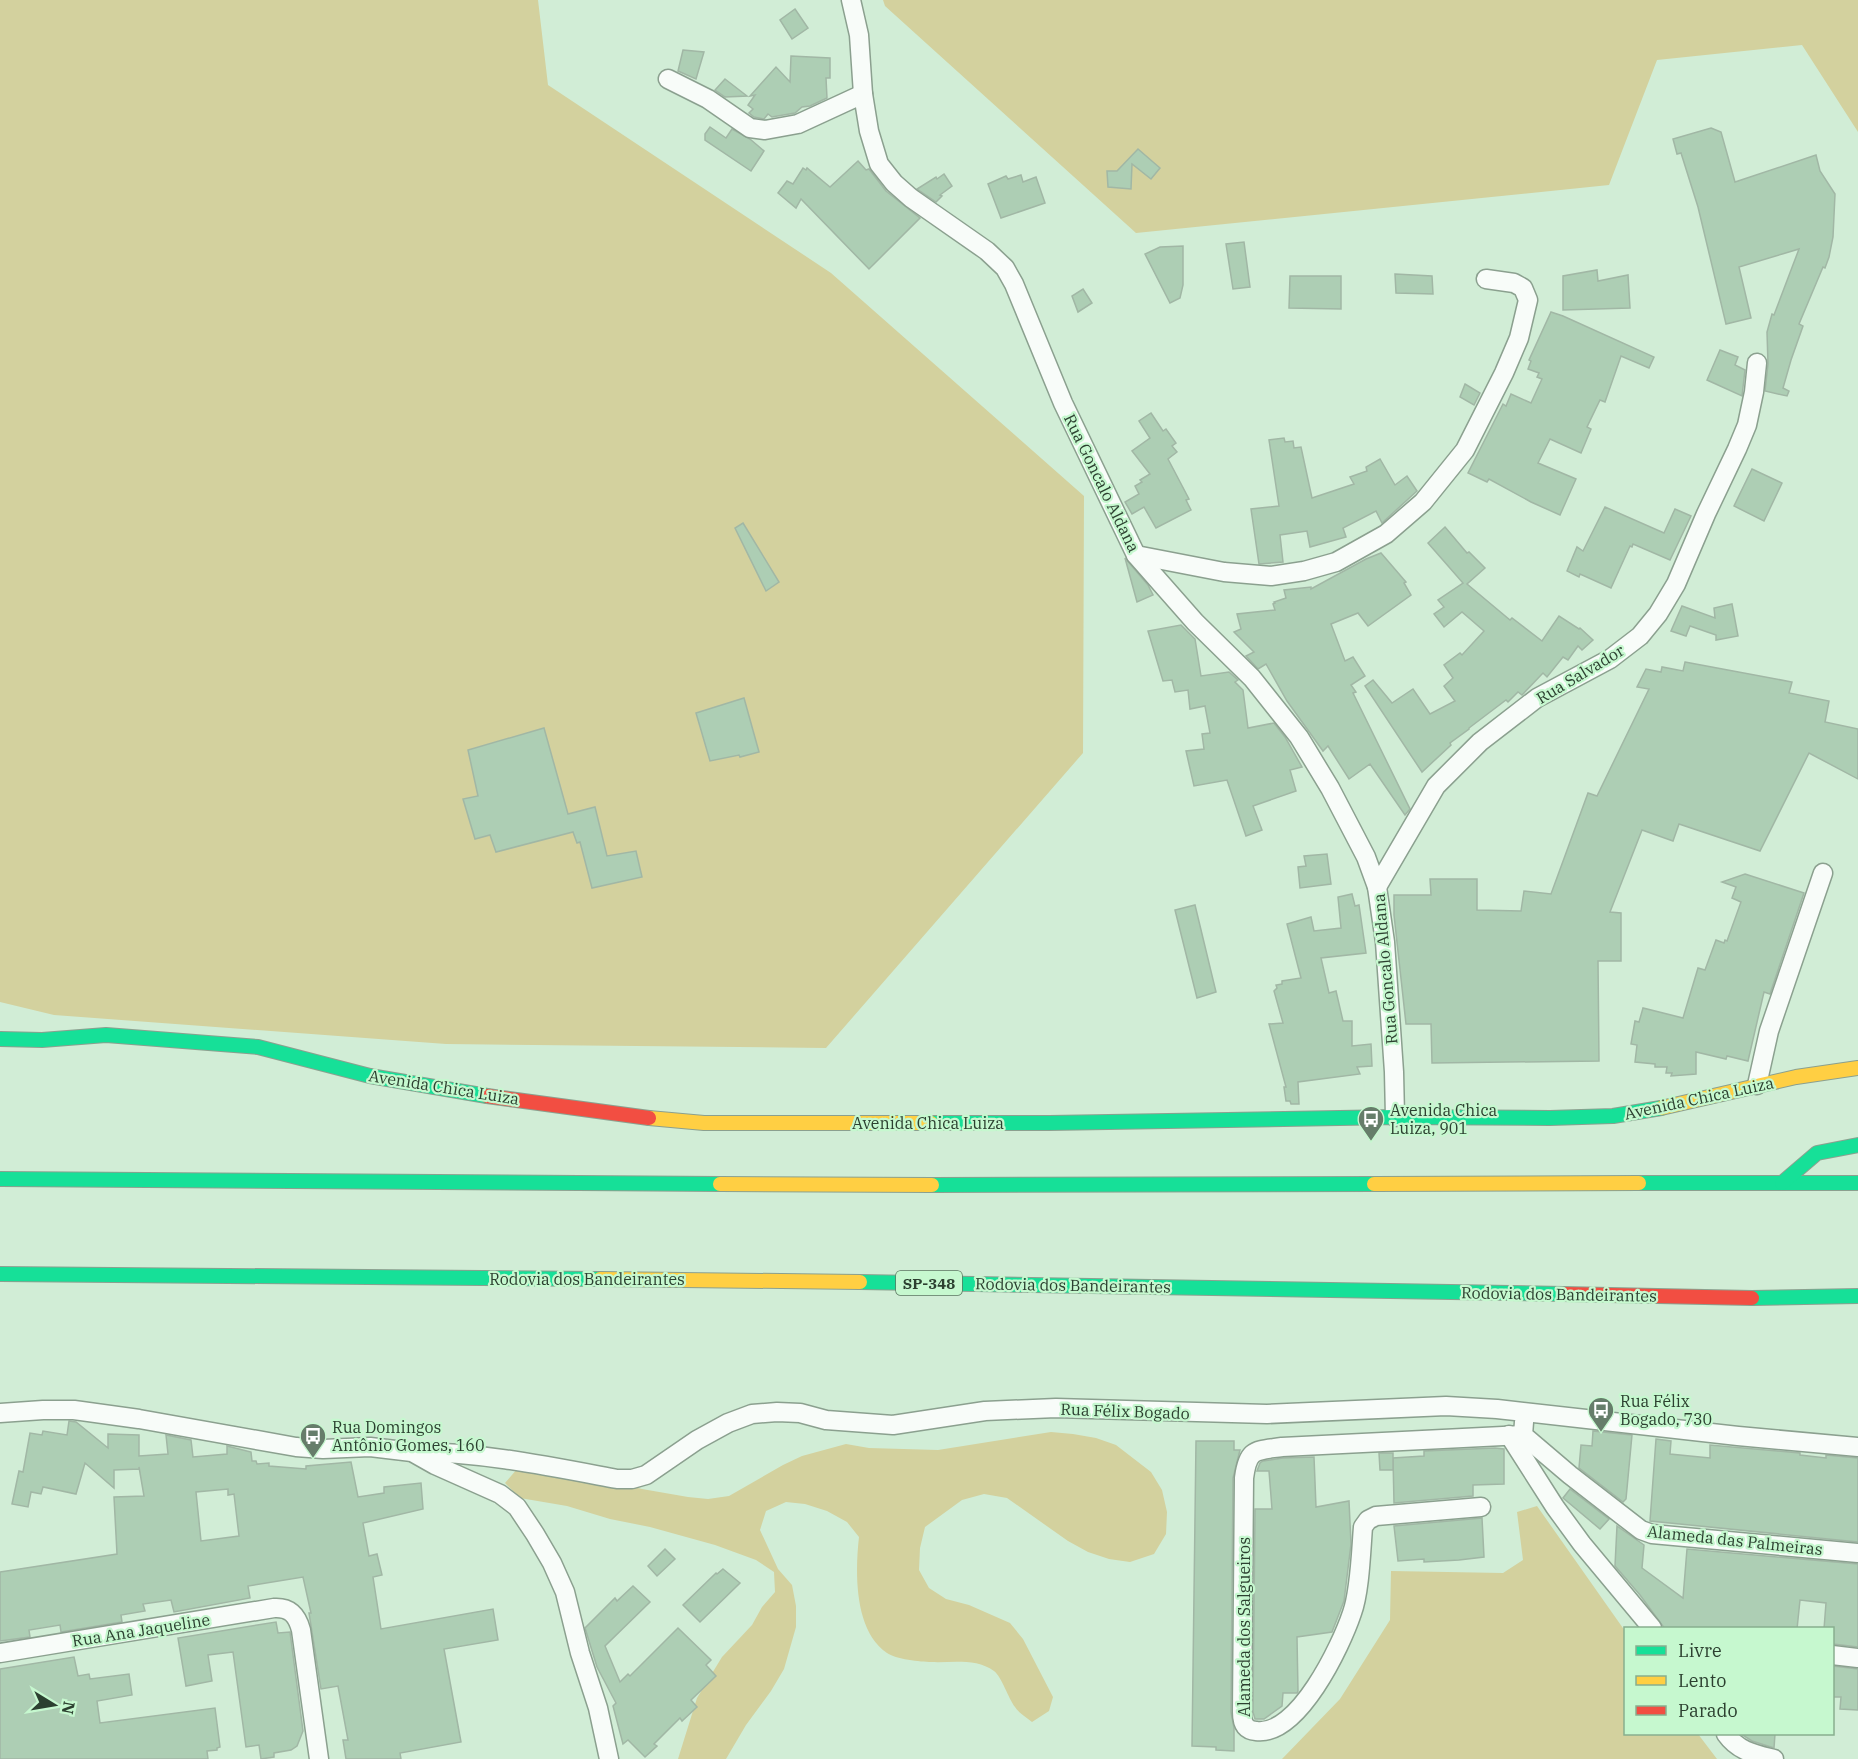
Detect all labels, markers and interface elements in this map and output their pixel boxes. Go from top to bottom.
street label: Rua Goncalo Aldana [1060,411,1144,556]
street label: Rua Salvador [1532,640,1628,708]
street label: Rua Goncalo Aldana [1368,892,1402,1045]
street label: Avenida Chica Luiza [367,1065,521,1109]
street label: Avenida Chica Luiza [1622,1072,1776,1124]
place label: Avenida Chica Luiza, 901 [1390,1100,1498,1138]
bus stop icon: Avenida Chica Luiza, 901 [1356,1104,1386,1142]
street label: Avenida Chica Luiza [852,1113,1004,1133]
street label: Rodovia dos Bandeirantes [489,1269,685,1289]
road number: SP-348 [896,1271,962,1295]
street label: Rodovia dos Bandeirantes [975,1273,1171,1297]
street label: Rodovia dos Bandeirantes [1461,1282,1657,1306]
place label: Rua Félix Bogado, 730 [1620,1391,1712,1429]
bus stop icon: Rua Félix Bogado, 730 [1586,1395,1616,1433]
street label: Rua Félix Bogado [1060,1399,1190,1423]
place label: Rua Domingos Antônio Gomes, 160 [332,1417,485,1455]
bus stop icon: Rua Domingos Antônio Gomes, 160 [298,1421,328,1459]
street label: Alameda das Palmeiras [1646,1521,1824,1559]
street label: Alameda dos Salgueiros [1234,1537,1254,1717]
street label: Rua Ana Jaqueline [71,1609,211,1651]
legend [1624,1627,1834,1735]
text: Livre [1678,1639,1722,1662]
text: Lento [1678,1669,1726,1692]
north arrow [24,1675,84,1735]
text: Parado [1678,1699,1738,1722]
text: N [58,1700,80,1716]

